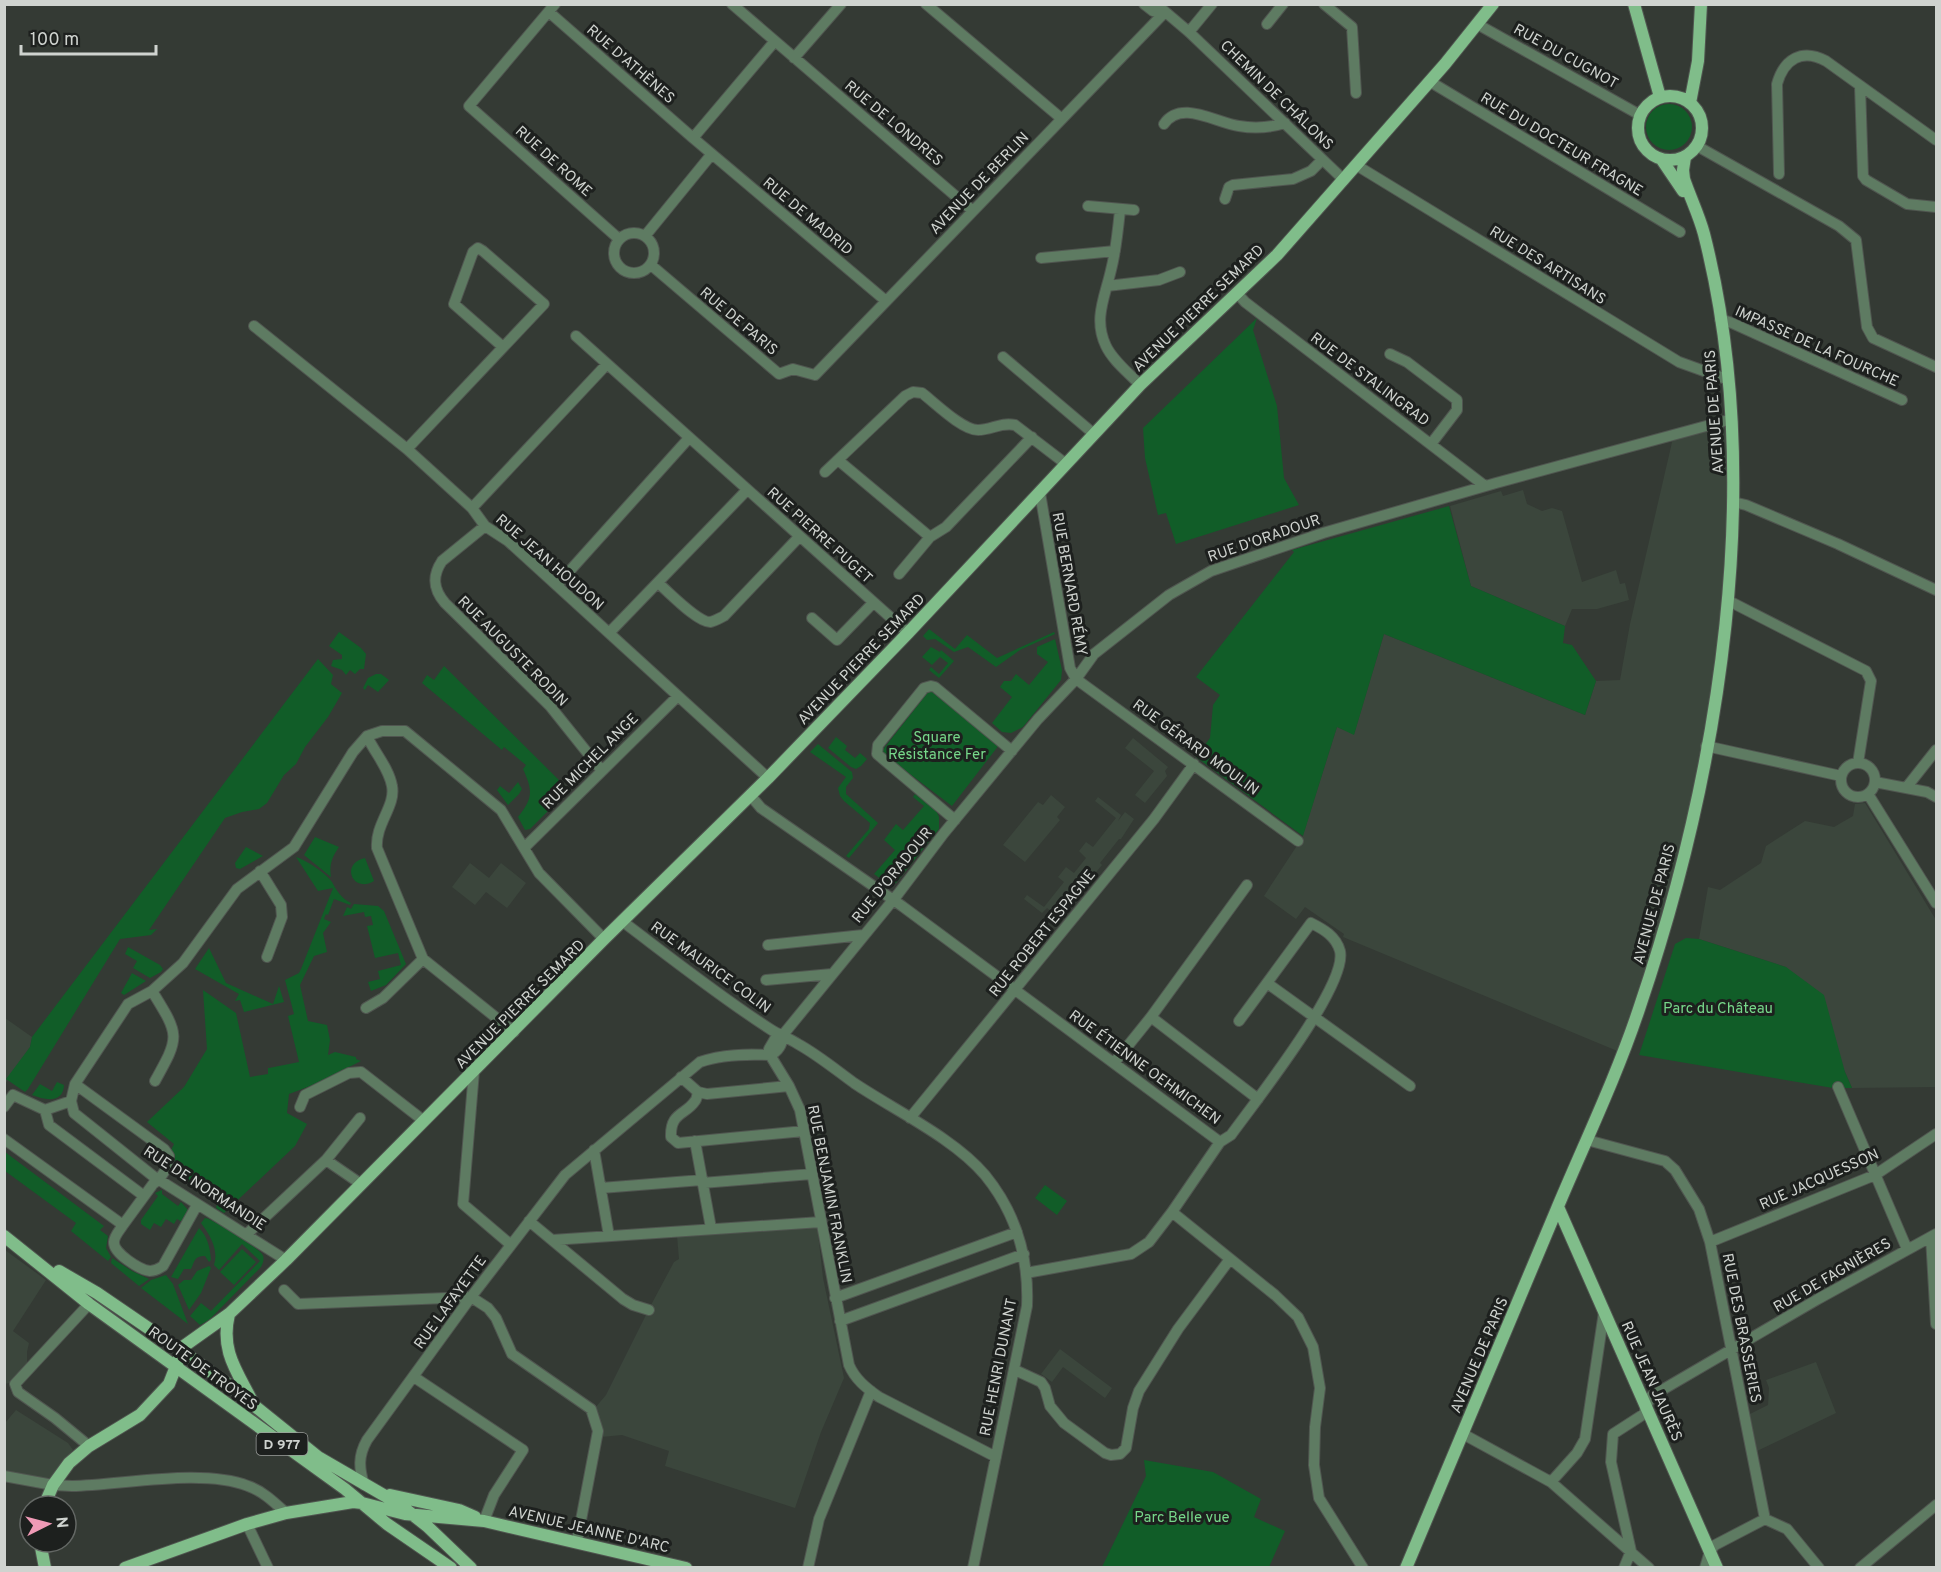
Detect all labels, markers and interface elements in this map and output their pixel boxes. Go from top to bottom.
scale bar [21,18,156,56]
street label: RUE D'ATHÈNES [582,21,679,109]
street label: RUE DU CUGNOT [1510,21,1621,94]
text: 100 m [30,29,79,52]
street label: CHEMIN DE CHÂLONS [1215,36,1337,155]
street label: RUE DE LONDRES [840,77,946,171]
street label: RUE DU DOCTEUR FRAGNE [1476,89,1646,201]
street label: RUE DE ROME [511,123,595,202]
street label: AVENUE DE BERLIN [926,129,1034,239]
street label: RUE DE MADRID [758,174,856,260]
street label: RUE DES ARTISANS [1485,223,1609,310]
street label: AVENUE PIERRE SEMARD [1129,241,1269,377]
street label: RUE DE PARIS [695,284,781,360]
street label: IMPASSE DE LA FOURCHE [1731,303,1901,392]
street label: RUE DE STALINGRAD [1306,329,1432,431]
street label: AVENUE DE PARIS [1702,349,1729,475]
street label: RUE PIERRE PUGET [762,484,876,588]
street label: RUE JEAN HOUDON [491,511,607,615]
street label: RUE BERNARD RÉMY [1047,511,1092,658]
street label: RUE D'ORADOUR [1206,511,1323,568]
street label: AVENUE PIERRE SEMARD [794,590,930,730]
street label: RUE AUGUSTE RODIN [453,593,571,711]
street label: RUE GÉRARD MOULIN [1128,695,1263,800]
street label: RUE MICHEL ANGE [539,710,643,814]
park label: Square Résistance Fer [888,729,986,765]
street label: RUE D'ORADOUR [849,824,938,928]
street label: AVENUE DE PARIS [1630,842,1681,967]
street label: RUE ROBERT ESPAGNE [986,866,1100,1002]
street label: RUE MAURICE COLIN [646,918,774,1018]
street label: AVENUE PIERRE SEMARD [452,936,590,1074]
park label: Parc du Château [1663,1000,1773,1019]
street label: RUE ÉTIENNE OEHMICHEN [1065,1006,1224,1130]
street label: RUE BENJAMIN FRANKLIN [802,1104,855,1285]
street label: RUE DE NORMANDIE [139,1143,269,1236]
street label: RUE JACQUESSON [1757,1145,1882,1215]
street label: RUE DE FAGNIÈRES [1770,1234,1895,1318]
street label: RUE LAFAYETTE [411,1252,492,1353]
street label: RUE DES BRASSERIES [1717,1252,1764,1405]
street label: AVENUE DE PARIS [1447,1295,1513,1417]
street label: RUE HENRI DUNANT [977,1297,1022,1438]
street label: RUE JEAN JAURÈS [1616,1318,1687,1445]
street label: ROUTE DE TROYES [144,1323,261,1415]
road number: D 977 [256,1433,308,1455]
north arrow [18,1494,78,1554]
street label: AVENUE JEANNE D'ARC [506,1503,671,1558]
park label: Parc Belle vue [1134,1509,1230,1528]
text: N [50,1516,71,1529]

